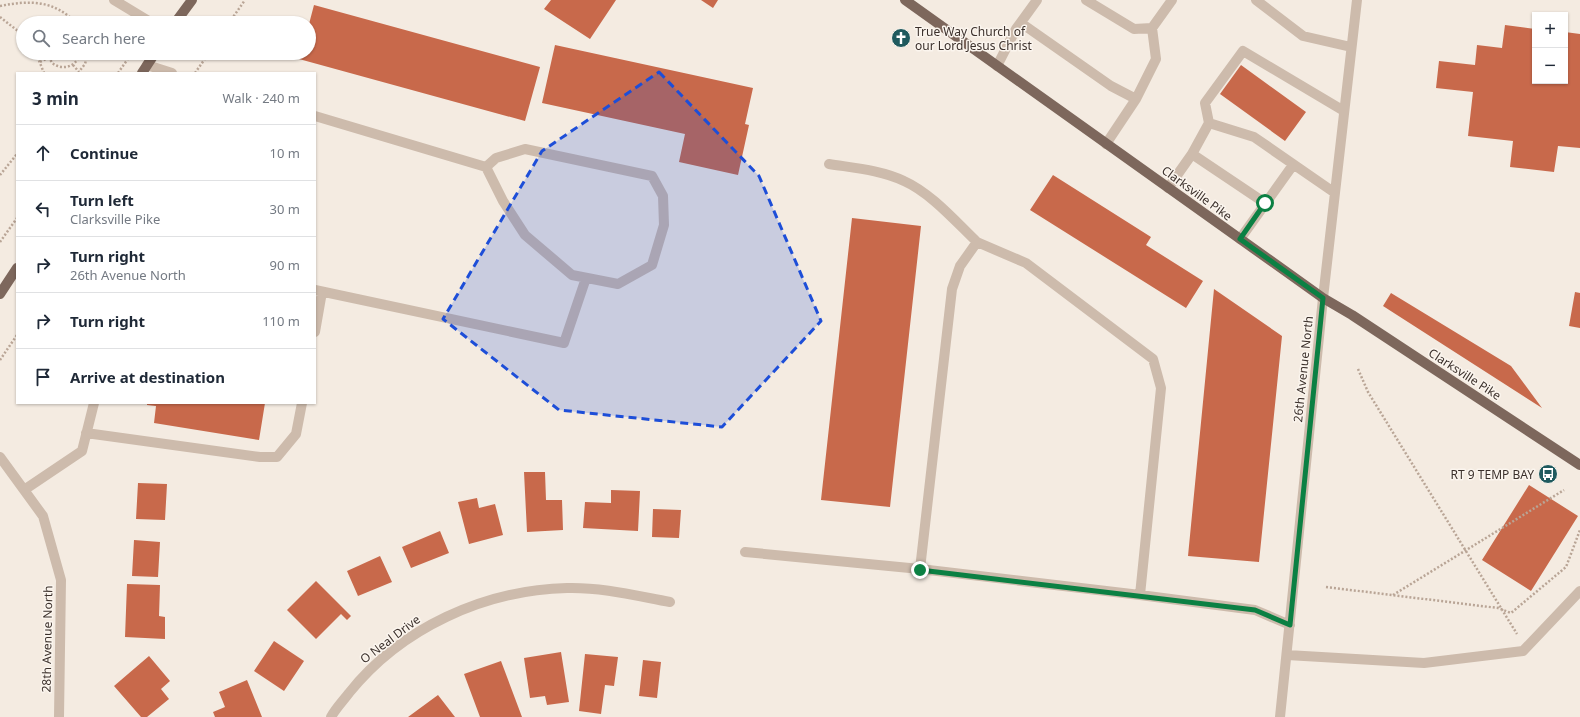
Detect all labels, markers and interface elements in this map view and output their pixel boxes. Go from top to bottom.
map controls [1532,12,1568,84]
button: + [1532,12,1568,48]
search box [16,16,316,60]
place label: True Way Church of our Lord Jesus Christ [915,23,1032,54]
icon: search [30,27,52,49]
church icon: True Way Church of our Lord Jesus Christ [890,27,912,49]
text: Search here [62,28,145,48]
button: − [1532,48,1568,84]
text: 3 min [32,87,79,110]
text: Walk · 240 m [222,89,300,107]
icon: ahead [32,142,54,164]
text: Continue [70,143,138,163]
text: 10 m [270,144,300,162]
street label: Clarksville Pike [1158,162,1236,224]
text: Turn left [70,190,134,210]
route start [1256,194,1274,212]
icon: left [32,198,54,220]
text: 30 m [270,200,300,218]
text: Clarksville Pike [70,210,160,228]
text: Turn right [70,246,145,266]
icon: right [32,254,54,276]
text: 90 m [270,256,300,274]
text: 26th Avenue North [70,266,186,284]
icon: right [32,310,54,332]
text: Turn right [70,311,145,331]
text: 110 m [262,312,300,330]
street label: 26th Avenue North [1289,315,1317,423]
street label: Clarksville Pike [1425,344,1505,404]
icon: arrive [32,366,54,388]
text: Arrive at destination [70,367,225,387]
bus stop icon: RT 9 TEMP BAY [1537,463,1559,485]
place label: RT 9 TEMP BAY [1451,466,1534,483]
route end [911,561,929,579]
street label: 28th Avenue North [38,585,56,693]
street label: O Neal Drive [357,611,424,667]

